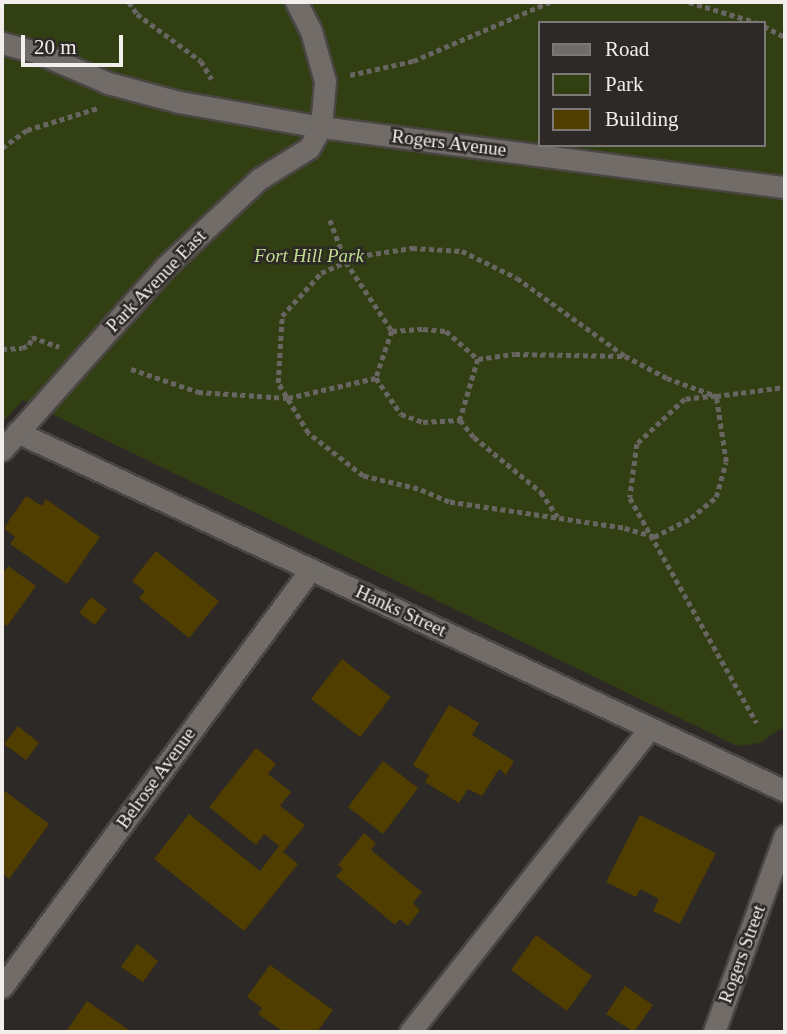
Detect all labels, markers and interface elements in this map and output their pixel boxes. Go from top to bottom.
scale bar [24,21,126,65]
legend [538,21,766,147]
text: 20 m [34,35,77,59]
text: Road [605,37,649,61]
text: Park [605,72,644,96]
text: Building [605,107,679,131]
street label: Rogers Avenue [390,125,508,161]
street label: Park Avenue East [101,225,211,337]
park label: Fort Hill Park [254,245,364,267]
street label: Hanks Street [352,580,450,642]
street label: Belrose Avenue [111,723,201,833]
street label: Rogers Street [714,902,770,1006]

